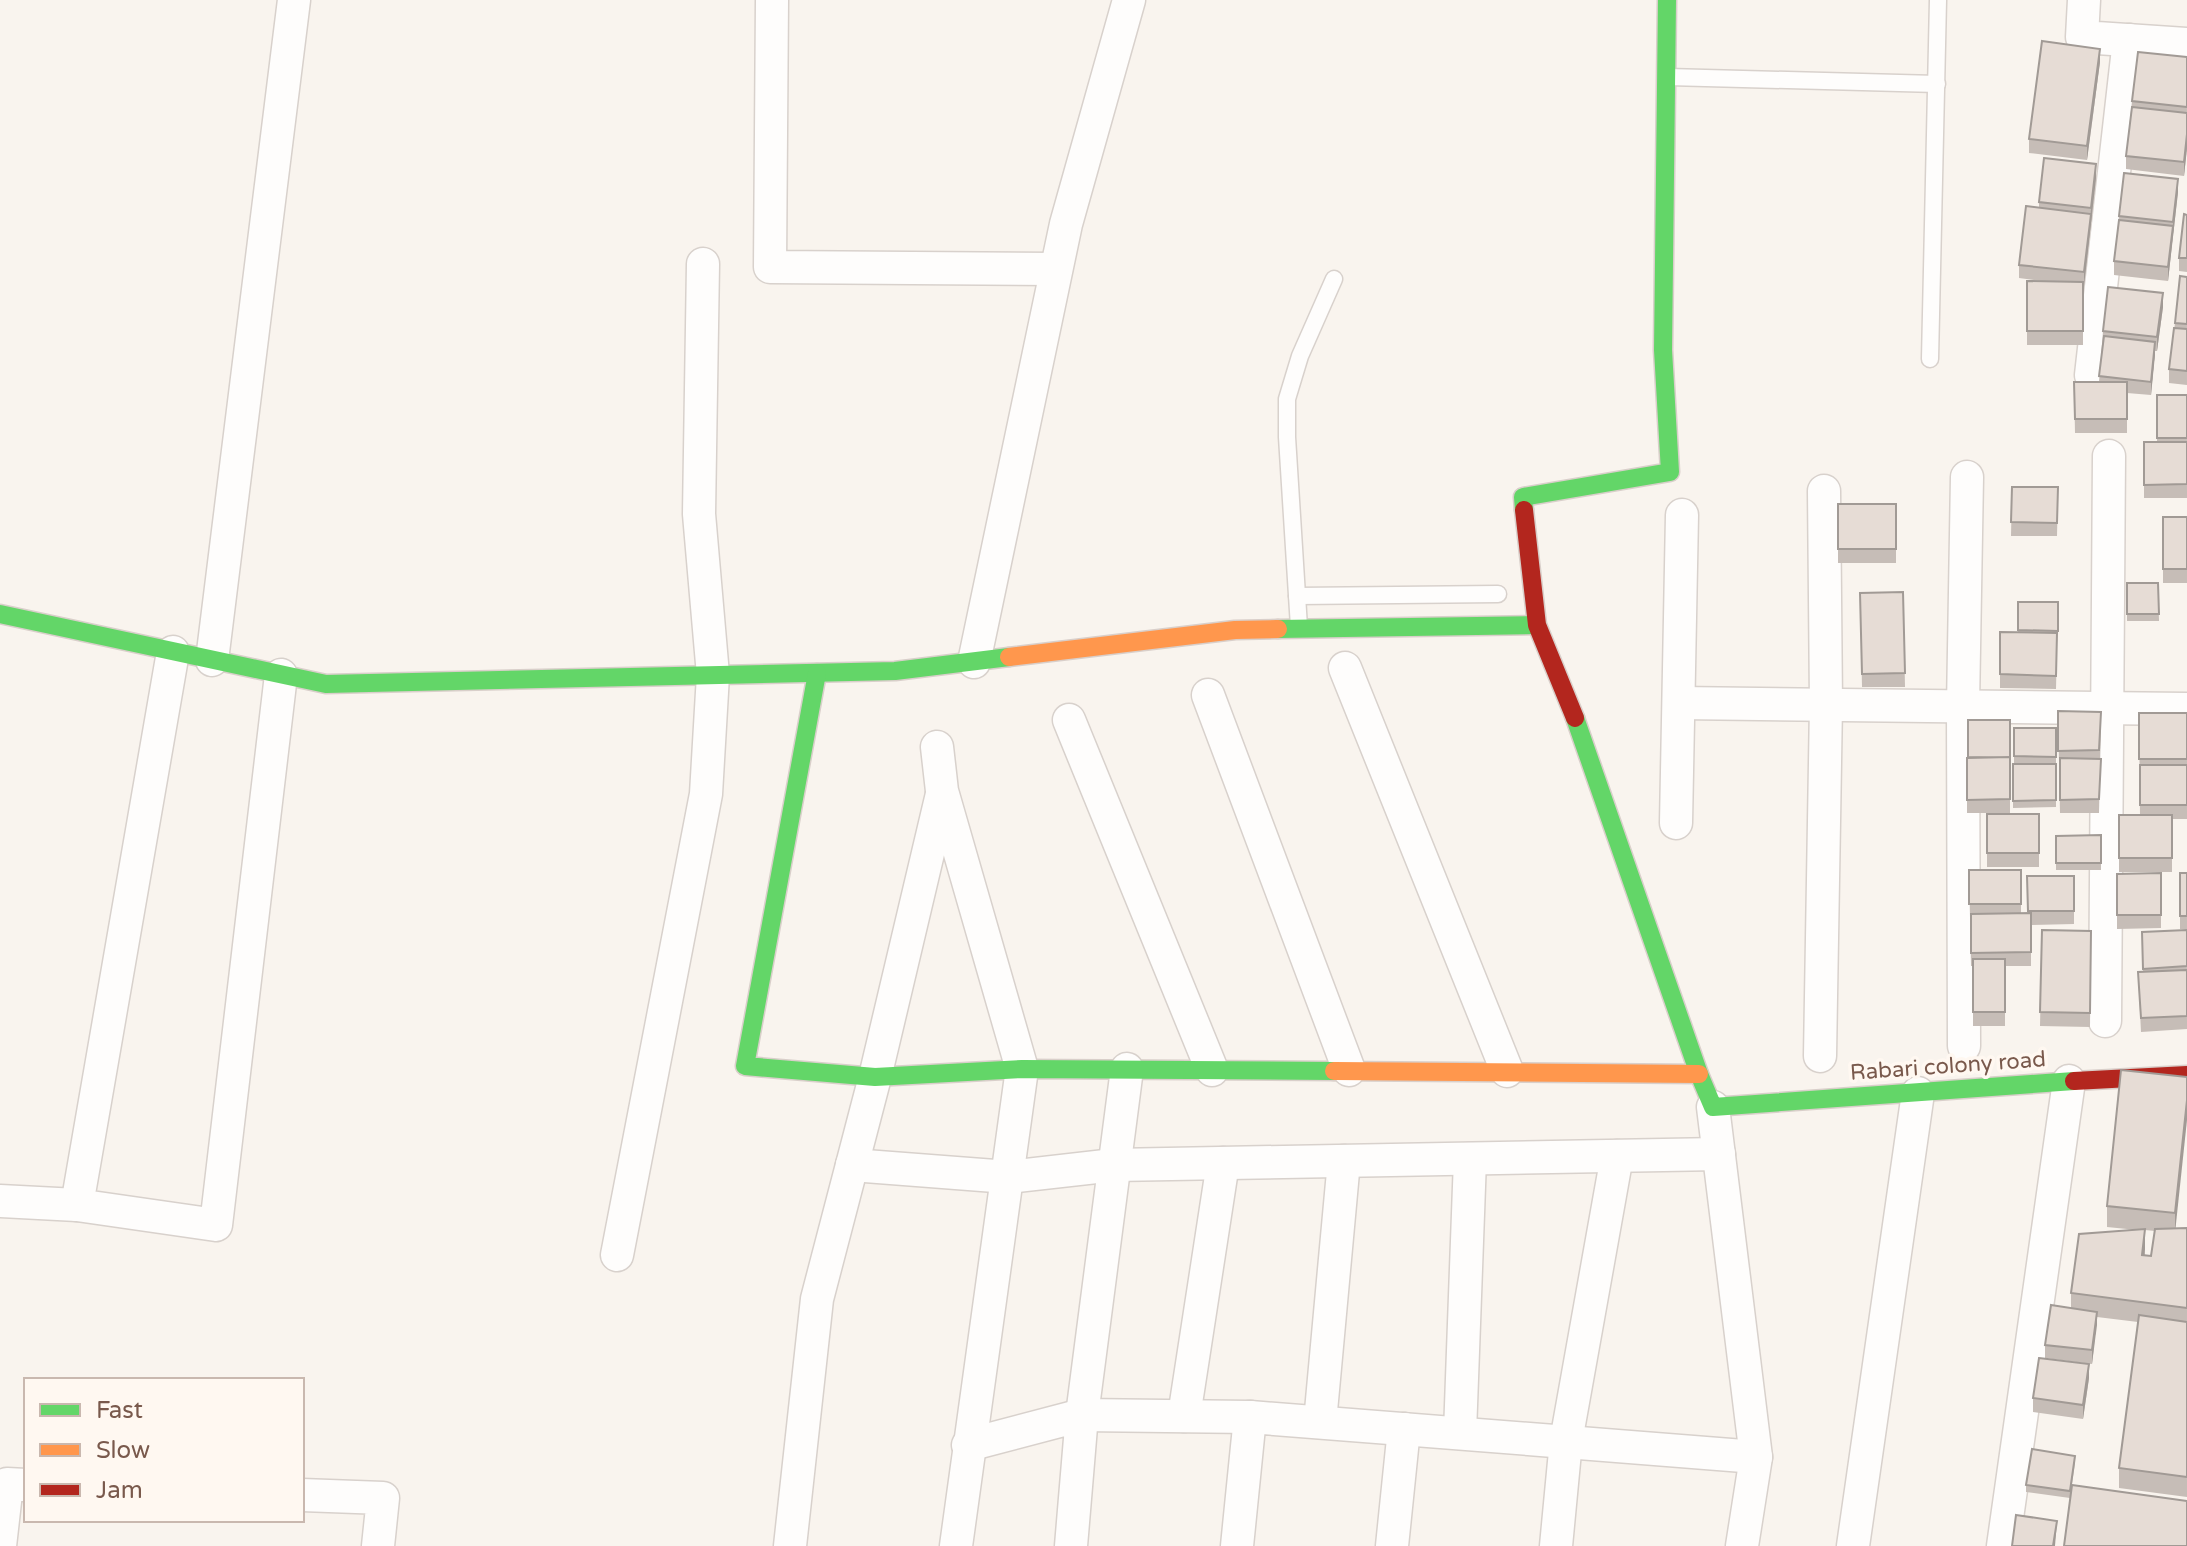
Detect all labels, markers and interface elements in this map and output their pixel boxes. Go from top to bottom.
street label: Rabari colony road [1849,1046,2047,1086]
legend [24,1378,304,1522]
text: Fast [96,1396,143,1425]
text: Slow [96,1436,150,1465]
text: Jam [96,1476,143,1505]

